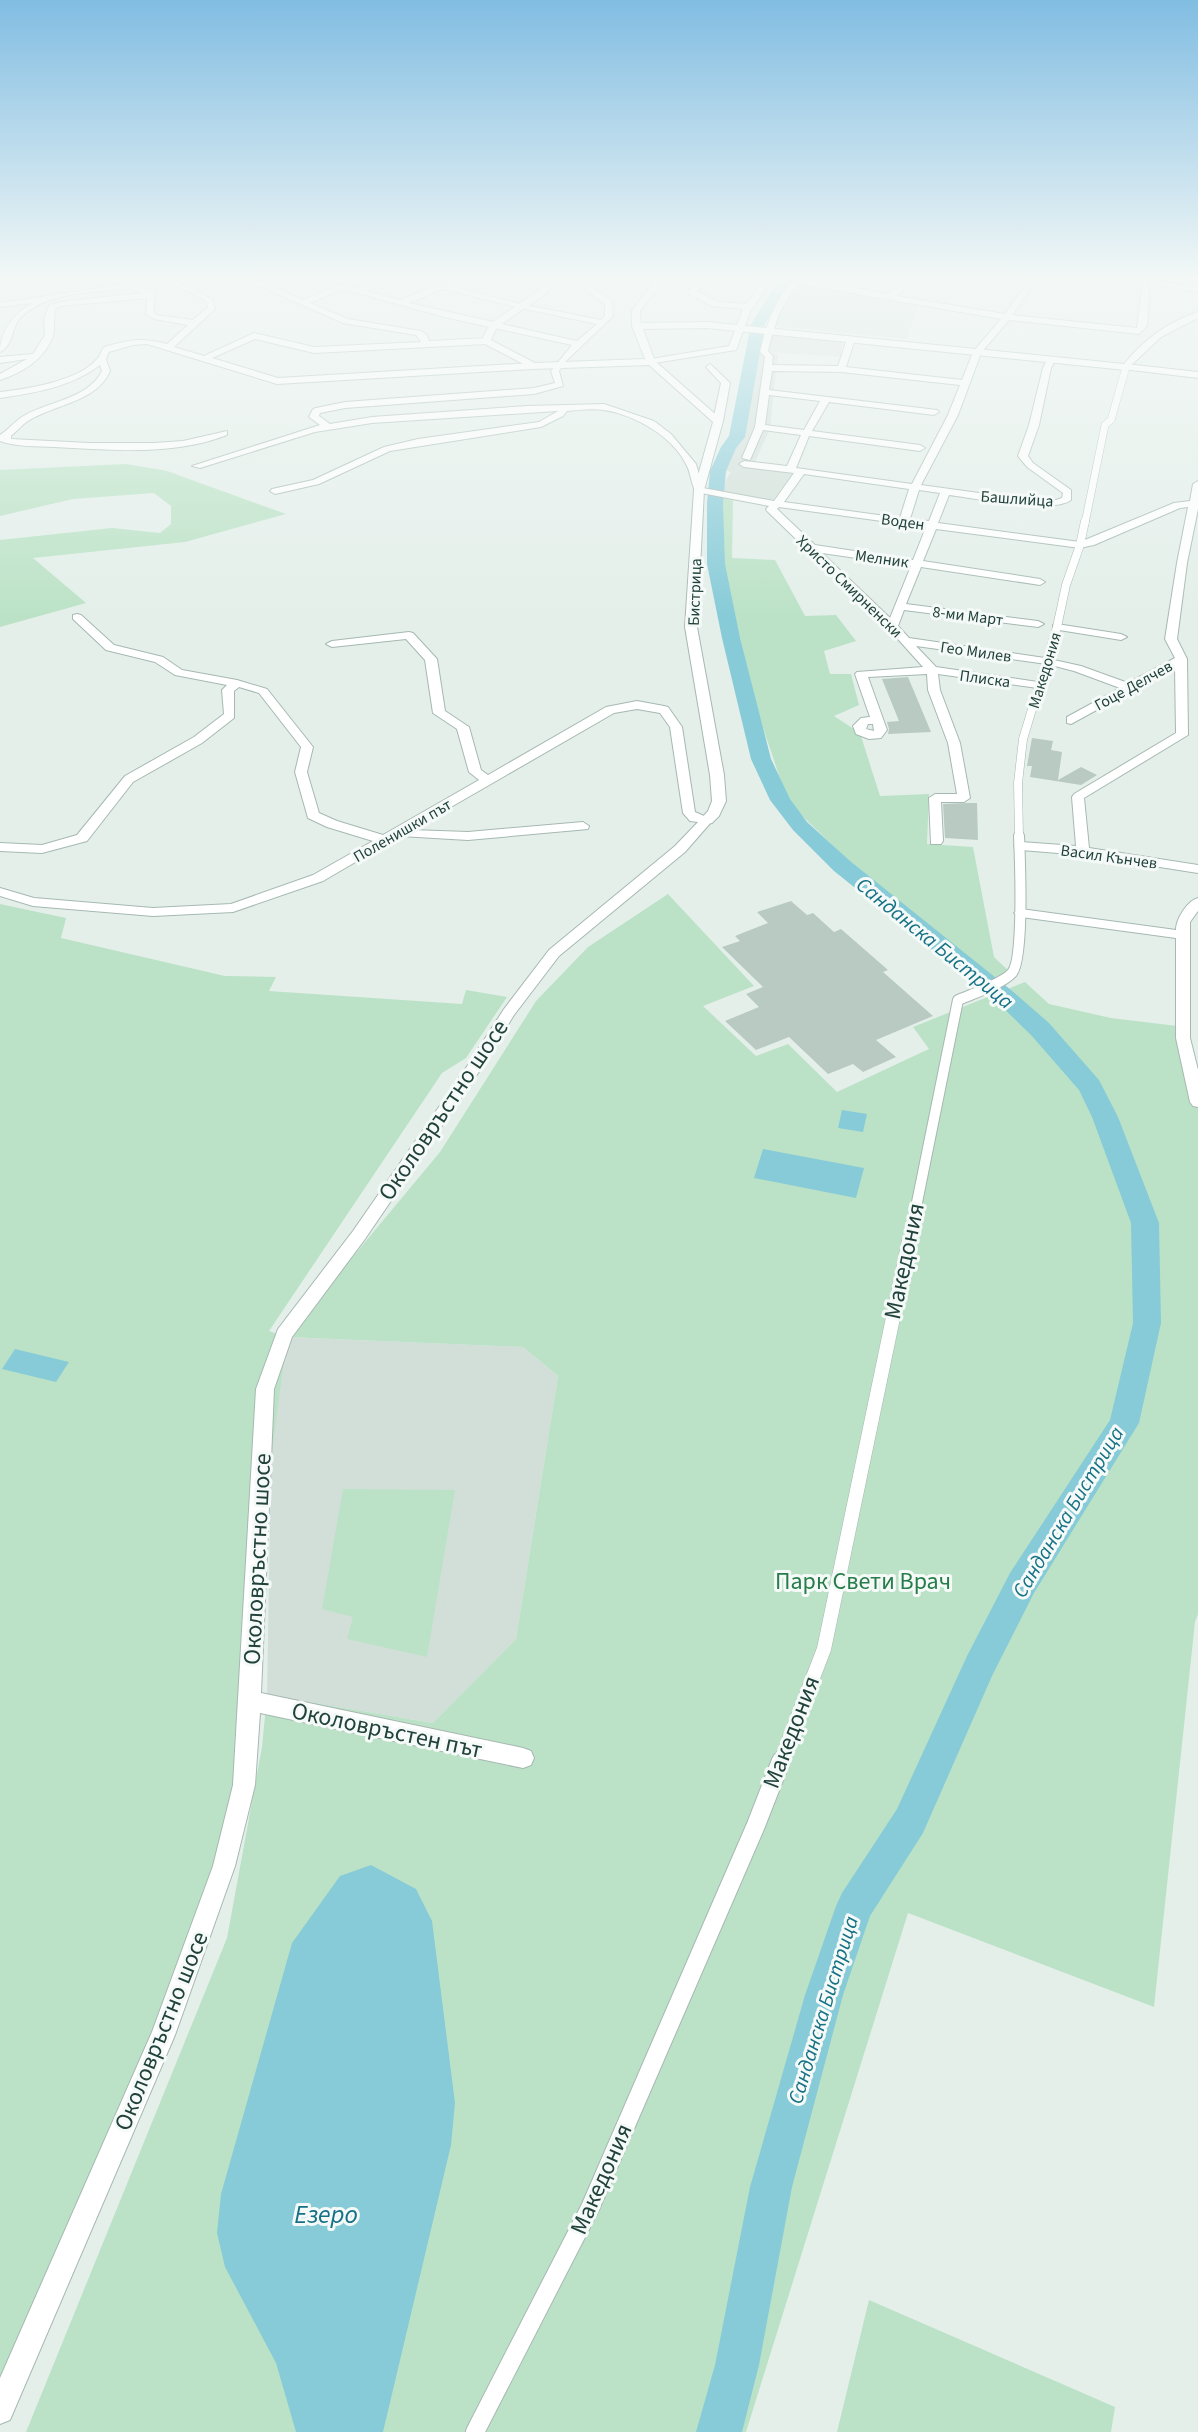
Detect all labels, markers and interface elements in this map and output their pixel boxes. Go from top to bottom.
street label: Башлийца [980,485,1054,513]
street label: Воден [880,508,926,536]
street label: Христо Смирненски [791,530,907,643]
street label: Мелник [854,544,910,574]
street label: Бистрица [683,558,707,626]
street label: 8-ми Март [931,601,1004,631]
street label: Македония [1023,629,1067,711]
street label: Гео Милев [939,636,1013,668]
street label: Гоце Делчев [1091,655,1176,716]
street label: Плиска [958,665,1012,693]
street label: Поленишки път [349,794,456,868]
street label: Васил Кънчев [1059,839,1158,875]
water label: Санданска Бистрица [850,870,1020,1016]
street label: Околовръстно шосе [370,1013,517,1208]
street label: Македония [875,1200,934,1323]
water label: Санданска Бистрица [1005,1421,1131,1603]
street label: Околовръстно шосе [234,1452,281,1666]
park label: Парк Свети Врач [775,1564,951,1599]
street label: Македония [754,1671,829,1794]
street label: Околовръстен път [288,1693,485,1768]
water label: Санданска Бистрица [780,1912,866,2108]
street label: Околовръстно шосе [106,1926,217,2136]
street label: Македония [561,2118,641,2240]
water label: Езеро [294,2196,358,2233]

